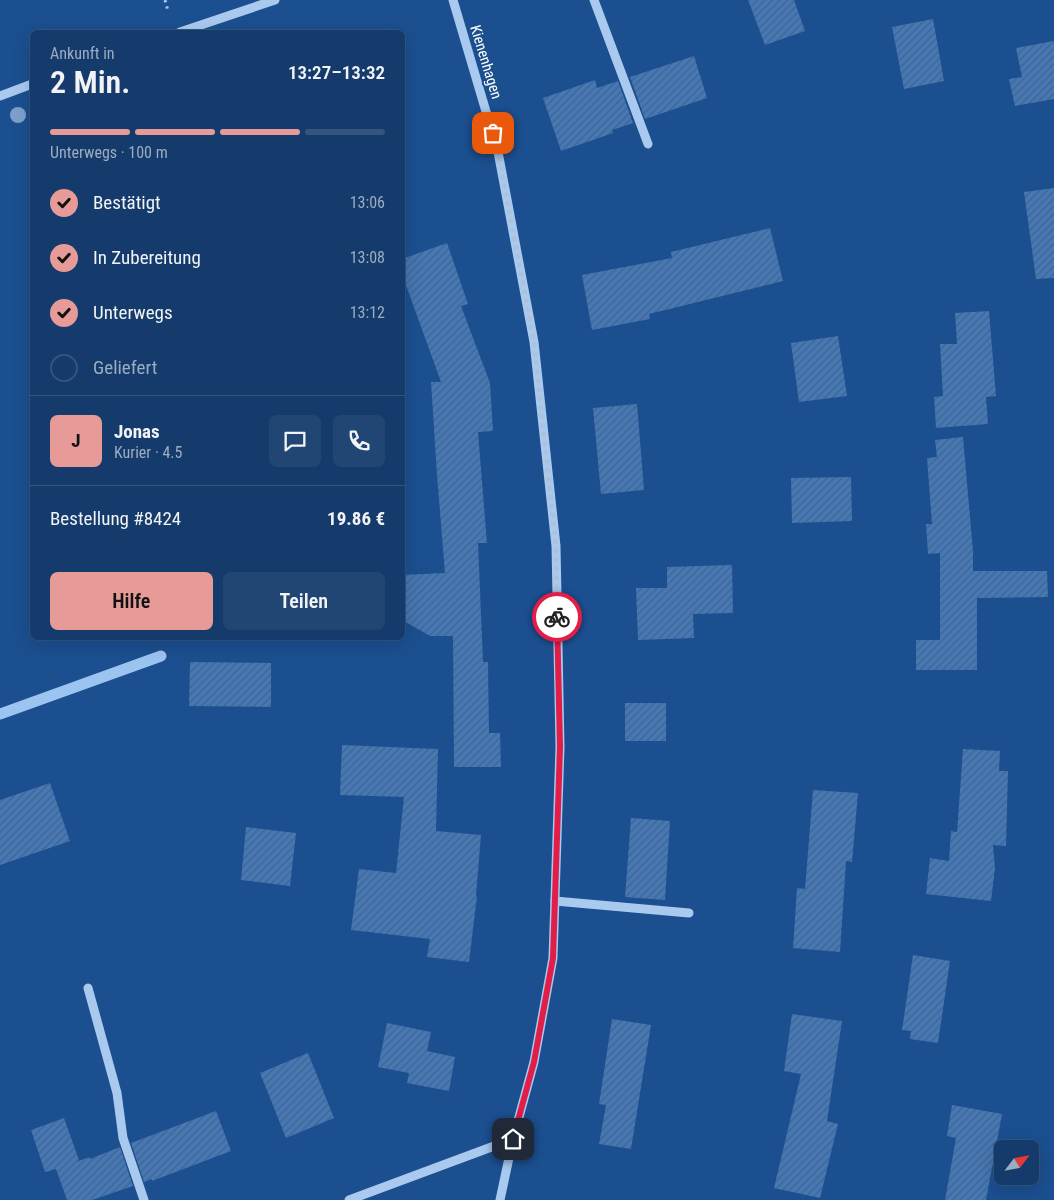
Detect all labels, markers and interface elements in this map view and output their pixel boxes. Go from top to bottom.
street label: Kienenhagen [466,23,506,101]
text: Ankunft in [50,44,115,63]
text: 13:27–13:32 [288,61,385,84]
text: 2 Min. [50,63,130,101]
pin [472,112,514,154]
icon: bag [479,119,507,147]
text: Unterwegs · 100 m [50,143,168,162]
icon: check [50,189,78,217]
text: Bestätigt [93,191,161,214]
text: 13:06 [350,193,385,212]
icon: check [50,244,78,272]
text: In Zubereitung [93,246,201,269]
text: 13:08 [350,248,385,267]
icon: check [50,299,78,327]
text: Unterwegs [93,301,173,324]
text: 13:12 [350,303,385,322]
text: Geliefert [93,356,157,379]
button: chat [269,415,321,467]
button: phone [333,415,385,467]
text: Jonas [114,420,160,443]
text: J [71,429,81,452]
text: Kurier · 4.5 [114,443,182,462]
text: Bestellung #8424 [50,507,181,530]
text: 19.86 € [327,507,385,530]
button: Hilfe [50,572,213,630]
button: Teilen [223,572,385,630]
courier [532,592,582,642]
icon: bike [543,603,571,631]
pin [492,1118,534,1160]
icon: home [499,1125,527,1153]
north arrow [994,1140,1039,1185]
map controls [994,1140,1039,1185]

